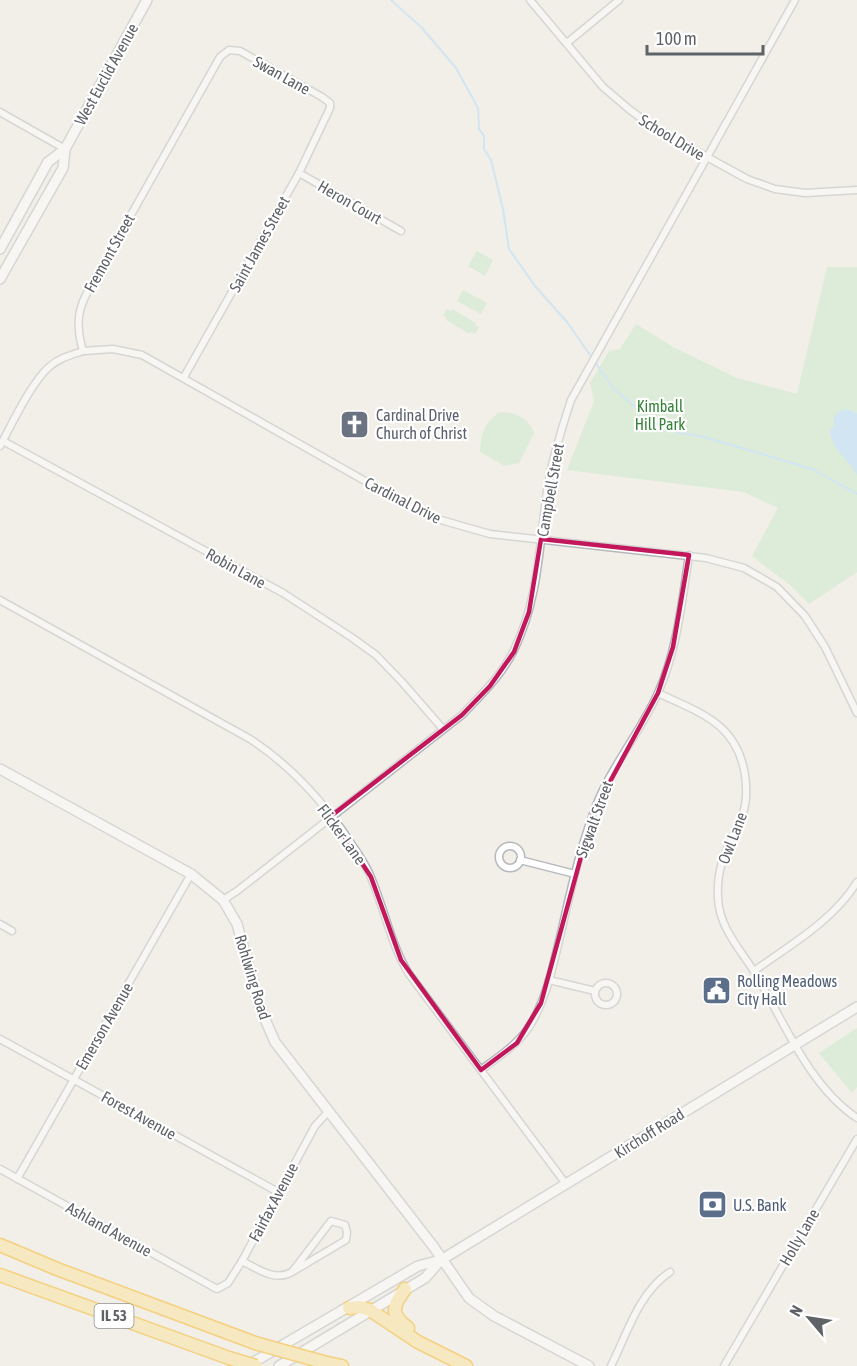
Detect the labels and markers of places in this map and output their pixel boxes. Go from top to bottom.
place label: Cardinal Drive Church of Christ [376,406,467,442]
church icon: Cardinal Drive Church of Christ [339,408,371,440]
place label: Rolling Meadows City Hall [737,972,837,1009]
public building icon: Rolling Meadows City Hall [700,974,732,1006]
bank icon: U.S. Bank [696,1189,728,1221]
place label: U.S. Bank [733,1196,787,1214]

